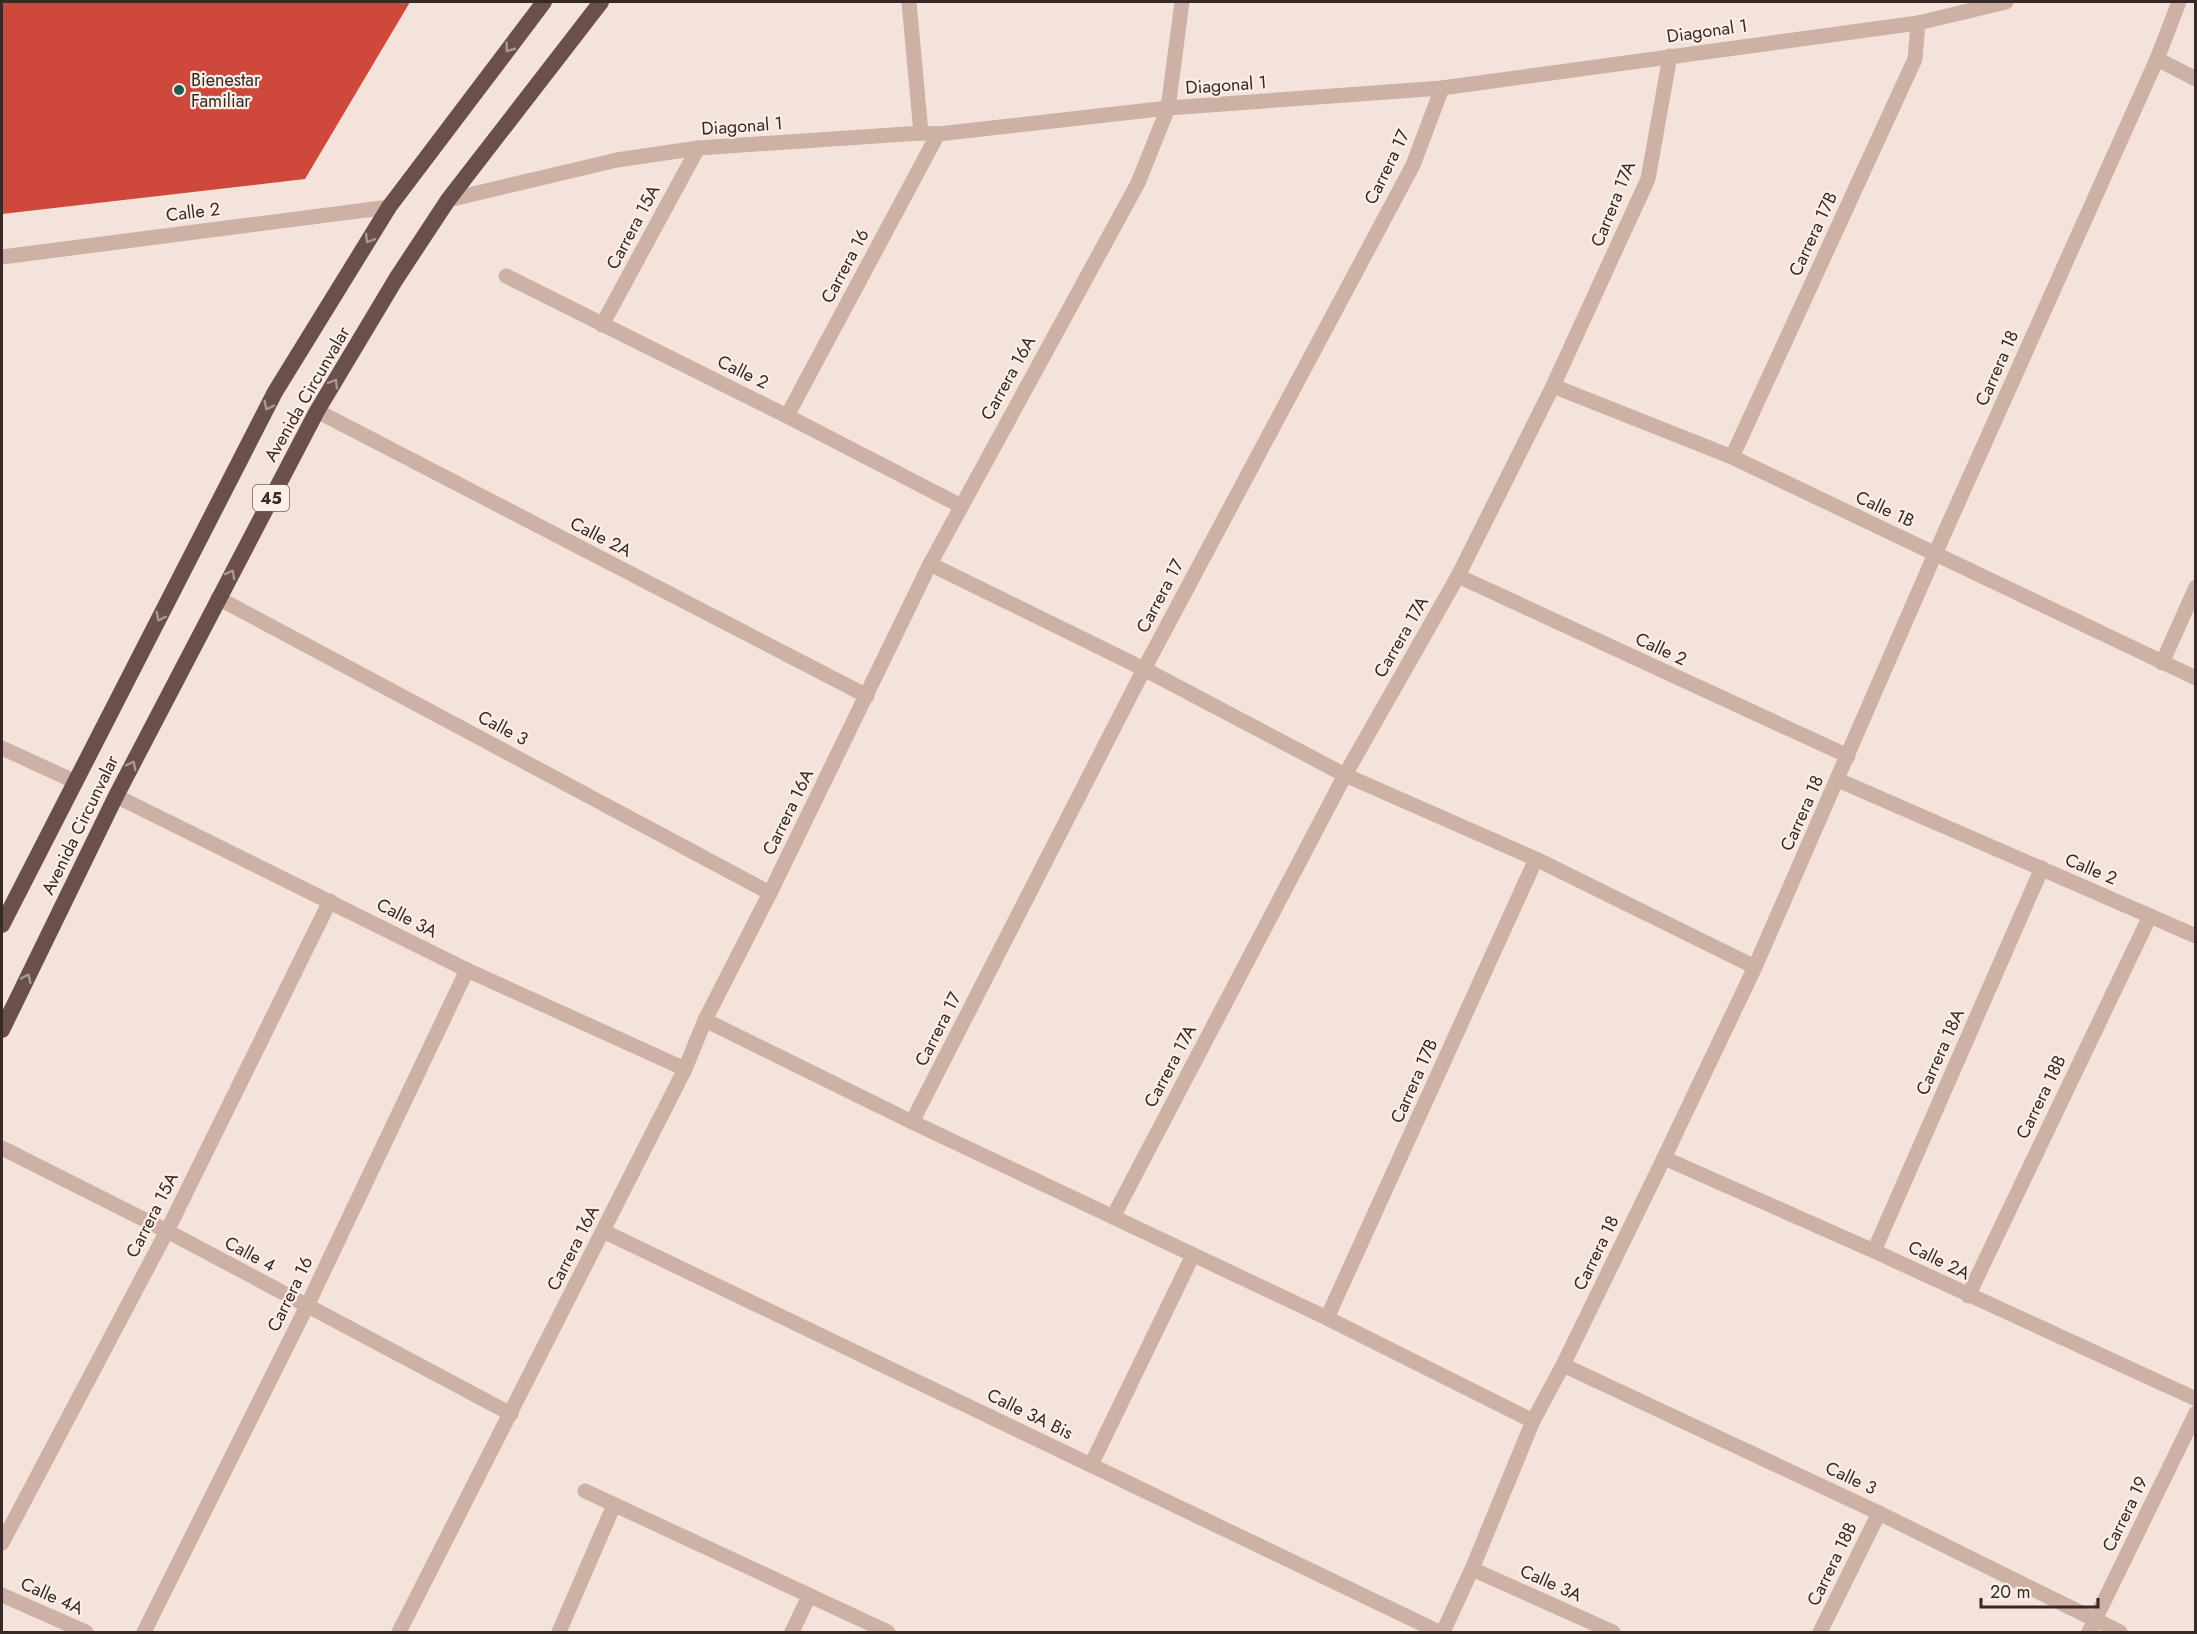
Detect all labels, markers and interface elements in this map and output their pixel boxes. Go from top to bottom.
street label: Diagonal 1 [1665,12,1749,50]
one-way arrow [505,41,516,52]
place label: Bienestar Familiar [191,67,261,114]
street label: Diagonal 1 [1184,69,1268,101]
marker: Bienestar Familiar [172,83,186,97]
street label: Diagonal 1 [700,110,784,142]
street label: Carrera 17 [1358,125,1416,209]
street label: Carrera 17A [1584,157,1642,251]
street label: Carrera 15A [600,180,666,274]
street label: Carrera 17B [1782,188,1844,280]
street label: Calle 2 [165,196,221,228]
street label: Carrera 16 [814,224,876,308]
one-way arrow [364,233,376,243]
street label: Avenida Circunvalar [258,321,357,466]
street label: Carrera 18 [1969,326,2025,410]
street label: Carrera 16A [974,331,1042,425]
street label: Calle 2 [713,348,773,396]
one-way arrow [326,379,338,389]
one-way arrow [263,399,275,410]
street label: Calle 1B [1851,484,1919,534]
road number: 45 [253,485,289,511]
street label: Calle 2A [566,510,636,564]
street label: Carrera 17 [1130,554,1191,637]
one-way arrow [224,569,235,580]
street label: Carrera 17A [1367,591,1435,683]
one-way arrow [156,610,167,621]
street label: Calle 2 [1631,626,1691,672]
street label: Calle 3 [473,704,533,752]
street label: Avenida Circunvalar [35,750,125,899]
one-way arrow [125,761,136,772]
street label: Carrera 16A [756,764,820,859]
street label: Carrera 18 [1774,771,1830,855]
street label: Calle 2 [2061,846,2121,892]
street label: Calle 3A [372,892,442,944]
one-way arrow [20,973,32,984]
street label: Carrera 17 [908,987,968,1071]
street label: Carrera 18A [1909,1005,1971,1099]
street label: Carrera 17A [1137,1020,1203,1112]
street label: Carrera 17B [1384,1035,1444,1127]
street label: Carrera 18B [2009,1051,2073,1143]
street label: Carrera 15A [119,1168,185,1262]
street label: Carrera 16A [540,1201,606,1295]
street label: Carrera 18 [1567,1211,1625,1295]
street label: Calle 4 [220,1230,280,1278]
street label: Calle 2A [1904,1234,1974,1286]
street label: Carrera 16 [261,1252,319,1336]
street label: Calle 3A Bis [983,1382,1077,1446]
street label: Calle 3 [1821,1455,1881,1501]
street label: Carrera 19 [2096,1472,2154,1556]
street label: Carrera 18B [1800,1518,1864,1610]
street label: Calle 3A [1516,1558,1586,1608]
street label: Calle 4A [16,1571,88,1621]
scale bar [1981,1571,2098,1609]
text: 20 m [1990,1579,2030,1605]

